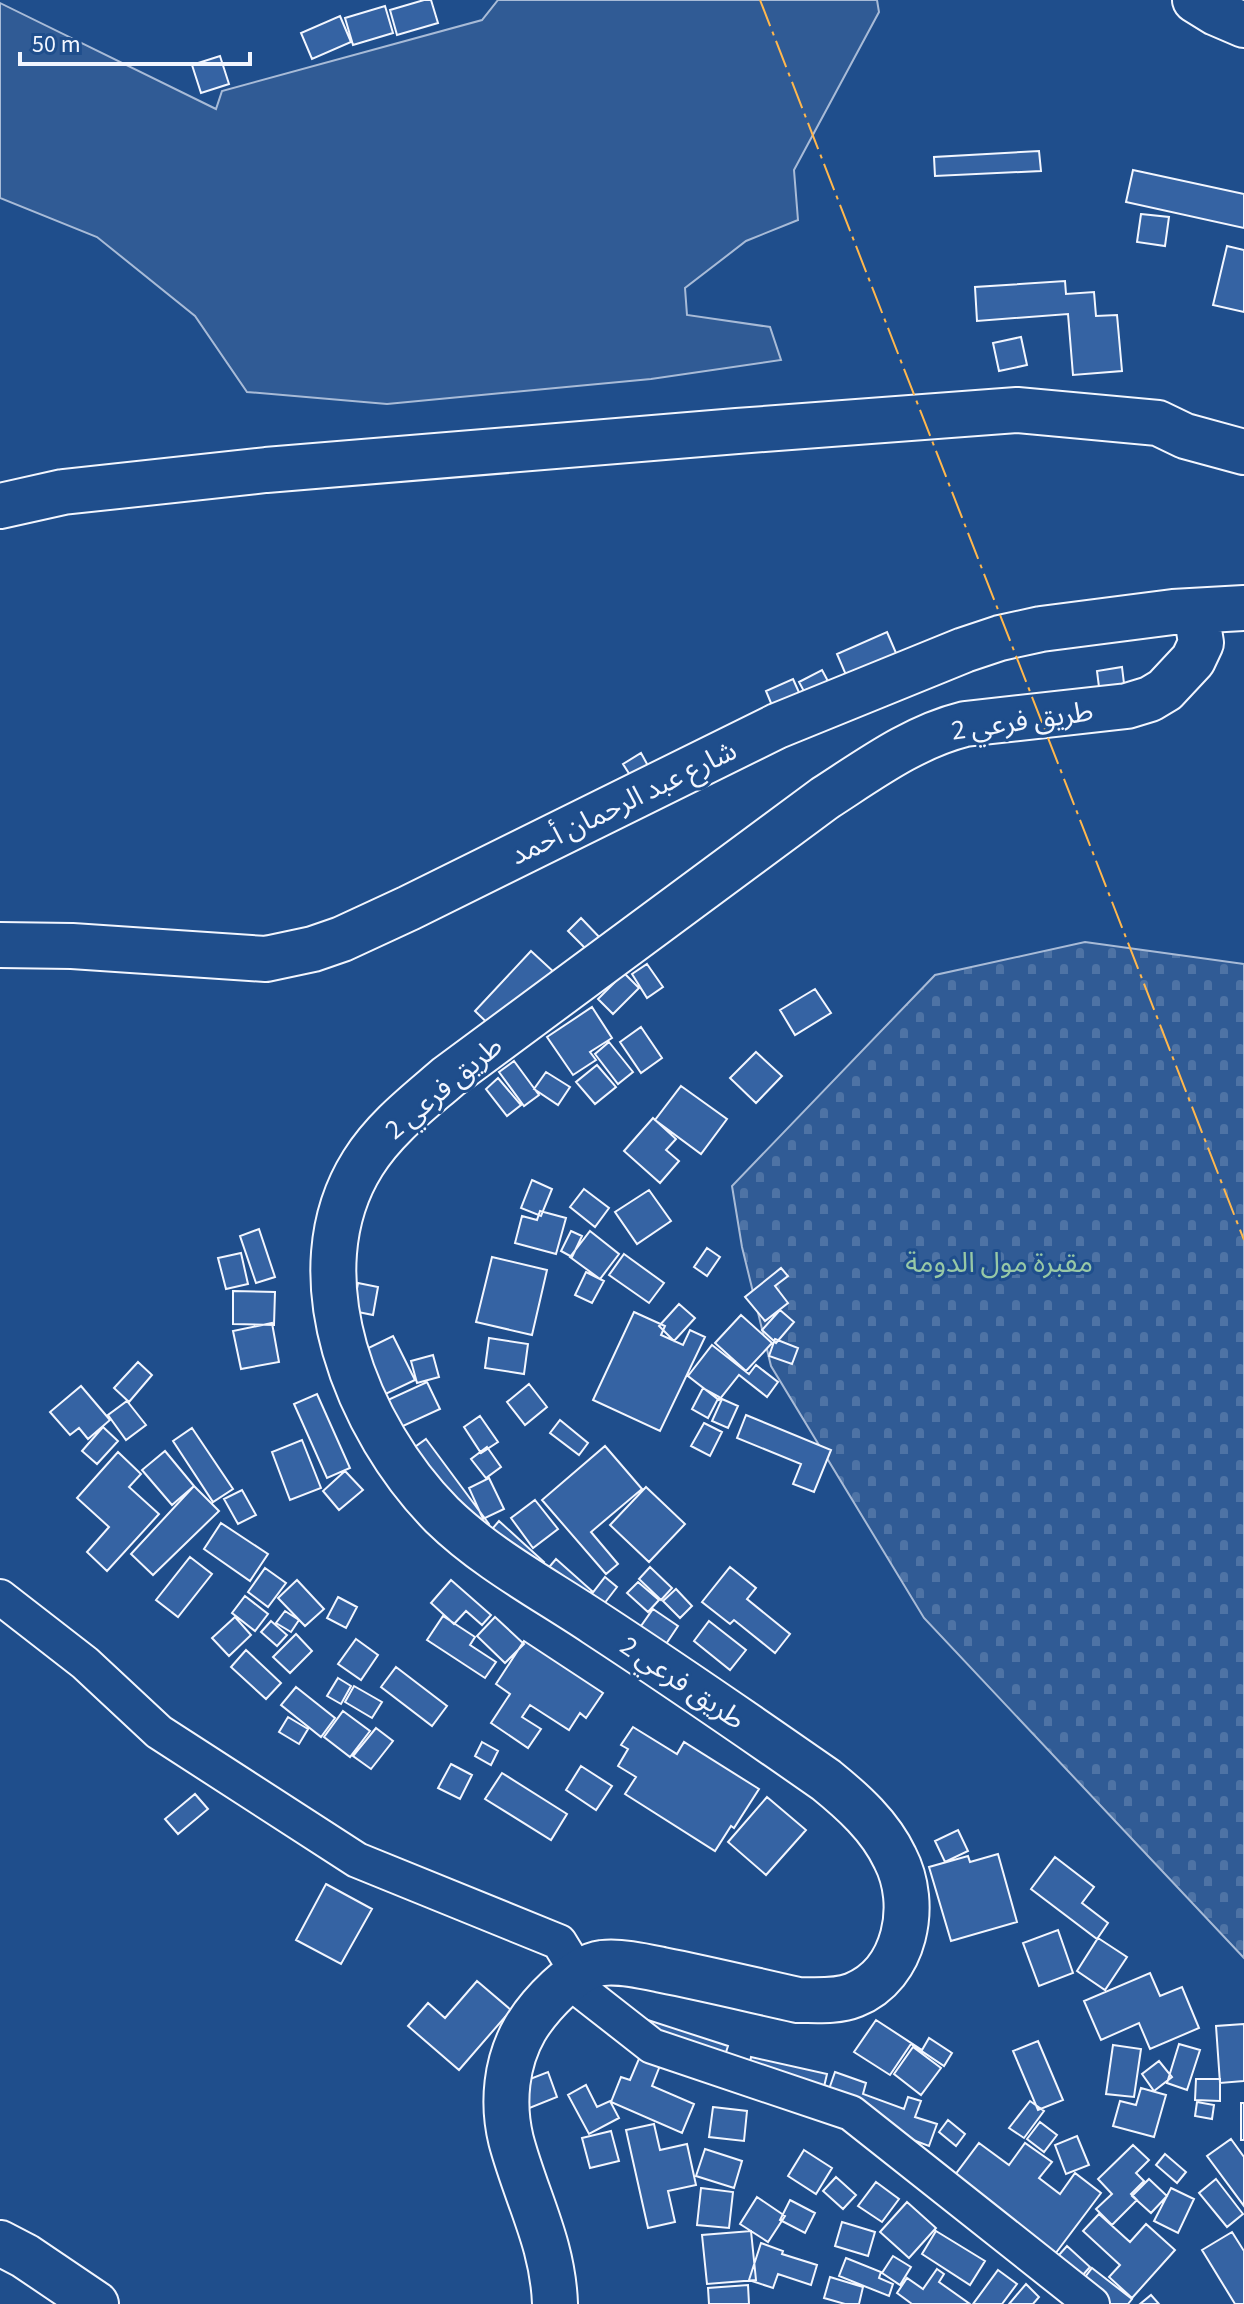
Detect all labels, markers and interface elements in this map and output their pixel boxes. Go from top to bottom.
scale bar [20,16,250,66]
text: 50 m [32,27,81,62]
street label: طريق فرعي 2 [949,691,1096,751]
street label: شارع عبد الرحمان أحمد [503,731,744,875]
street label: طريق فرعي 2 [376,1027,512,1149]
park label: مقبرة مول الدومة [905,1243,1093,1283]
street label: طريق فرعي 2 [612,1626,753,1740]

